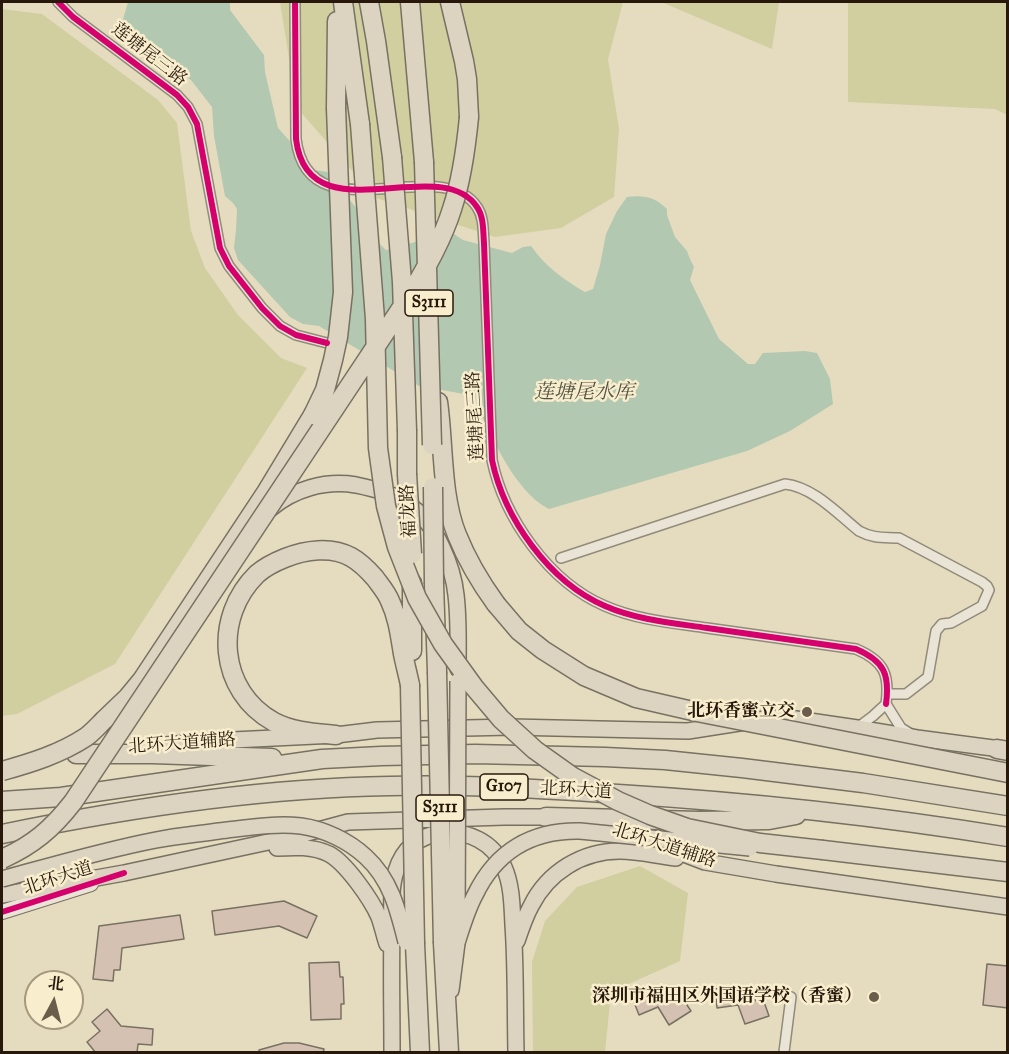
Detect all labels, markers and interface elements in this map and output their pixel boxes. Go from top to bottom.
street label: 莲塘尾三路 [107,19,191,91]
road number: S3111 [405,290,453,316]
street label: 莲塘尾三路 [463,370,489,462]
water label: 莲塘尾水库 [534,381,634,405]
street label: 福龙路 [397,483,421,539]
place label: 北环香蜜立交 [687,701,795,723]
marker: 北环香蜜立交 [800,705,814,719]
street label: 北环大道辅路 [127,729,237,759]
road number: G107 [480,774,528,800]
street label: 北环大道 [539,778,613,804]
road number: S3111 [416,795,464,821]
street label: 北环大道辅路 [609,819,719,873]
street label: 北环大道 [20,858,96,900]
north arrow [24,970,84,1030]
text: 北 [47,973,65,994]
place label: 深圳市福田区外国语学校（香蜜） [592,986,862,1008]
marker: 深圳市福田区外国语学校（香蜜） [867,990,881,1004]

